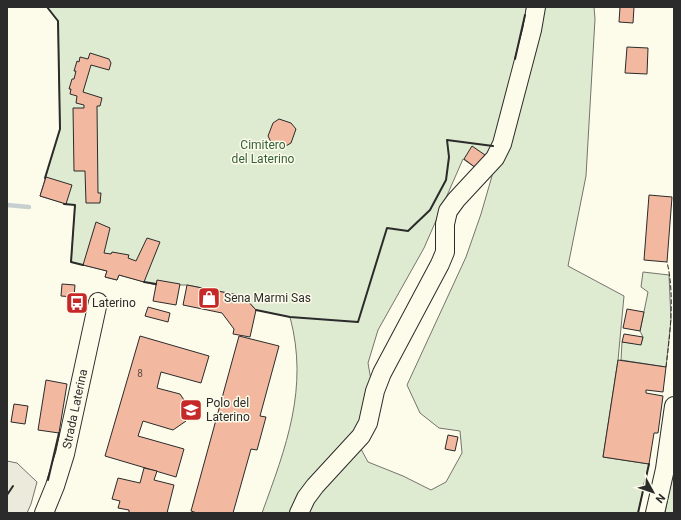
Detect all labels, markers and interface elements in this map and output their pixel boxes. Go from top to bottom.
park label: Cimitero del Laterino [232,138,295,166]
shop icon: Sena Marmi Sas [196,285,222,311]
bus stop icon: Laterino [64,290,90,316]
place label: Sena Marmi Sas [224,291,311,305]
place label: Laterino [92,296,136,310]
street label: Strada Laterina [60,368,90,450]
house number: 8 [137,368,143,379]
place label: Polo del Laterino [206,396,250,424]
school or university icon: Polo del Laterino [178,397,204,423]
north arrow [633,472,673,512]
text: N [653,491,668,505]

